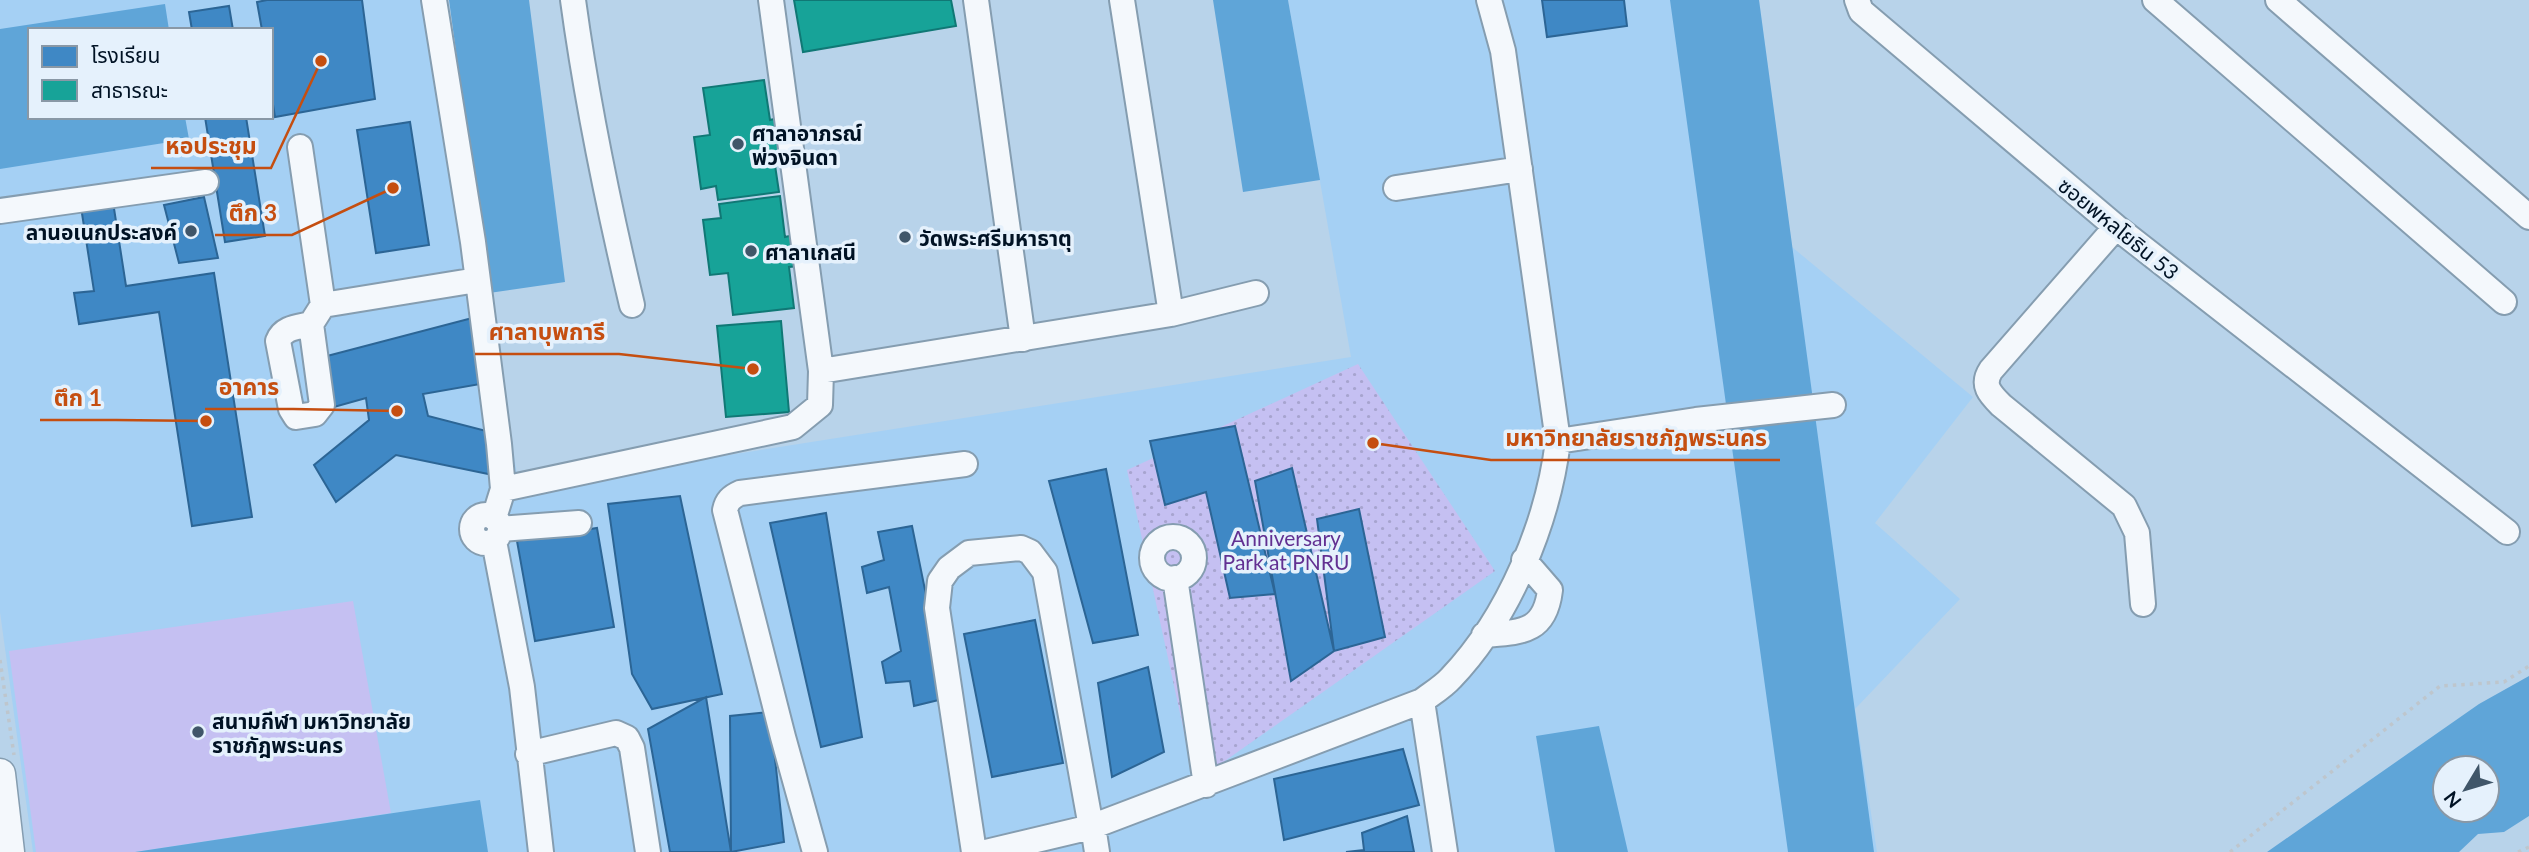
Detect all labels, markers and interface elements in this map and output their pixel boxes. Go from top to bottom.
legend [28,28,273,119]
text: โรงเรียน [91,42,160,67]
text: สาธารณะ [91,77,168,102]
place label: ศาลาอาภรณ์ พ่วงจินดา [752,120,862,169]
callout: หอประชุม [151,124,271,168]
text: หอประชุม [165,131,257,160]
marker: ศาลาอาภรณ์ พ่วงจินดา [730,136,746,152]
street label: ซอยพหลโยธิน 53 [2054,172,2184,284]
callout: ตึก 3 [215,191,292,235]
text: ตึก 3 [229,198,277,226]
place label: ลานอเนกประสงค์ [26,219,177,244]
marker: ลานอเนกประสงค์ [183,223,199,239]
place label: วัดพระศรีมหาธาตุ [919,225,1072,252]
marker: วัดพระศรีมหาธาตุ [897,229,913,245]
place label: ศาลาเกสนี [765,239,856,264]
marker: ศาลาเกสนี [743,243,759,259]
callout: ศาลาบุพการี [475,310,619,354]
text: ศาลาบุพการี [489,317,605,346]
callout: อาคาร [205,365,293,409]
text: อาคาร [219,372,279,400]
callout: ตึก 1 [40,376,116,420]
text: ตึก 1 [54,383,102,411]
callout: มหาวิทยาลัยราชภัฏพระนคร [1491,416,1780,460]
text: มหาวิทยาลัยราชภัฏพระนคร [1505,423,1767,451]
park label: Anniversary Park at PNRU [1223,525,1349,574]
place label: สนามกีฬา มหาวิทยาลัย ราชภัฎพระนคร [212,708,411,758]
marker: สนามกีฬา มหาวิทยาลัย ราชภัฎพระนคร [190,724,206,740]
north arrow [2431,754,2501,824]
text: N [2439,787,2466,813]

